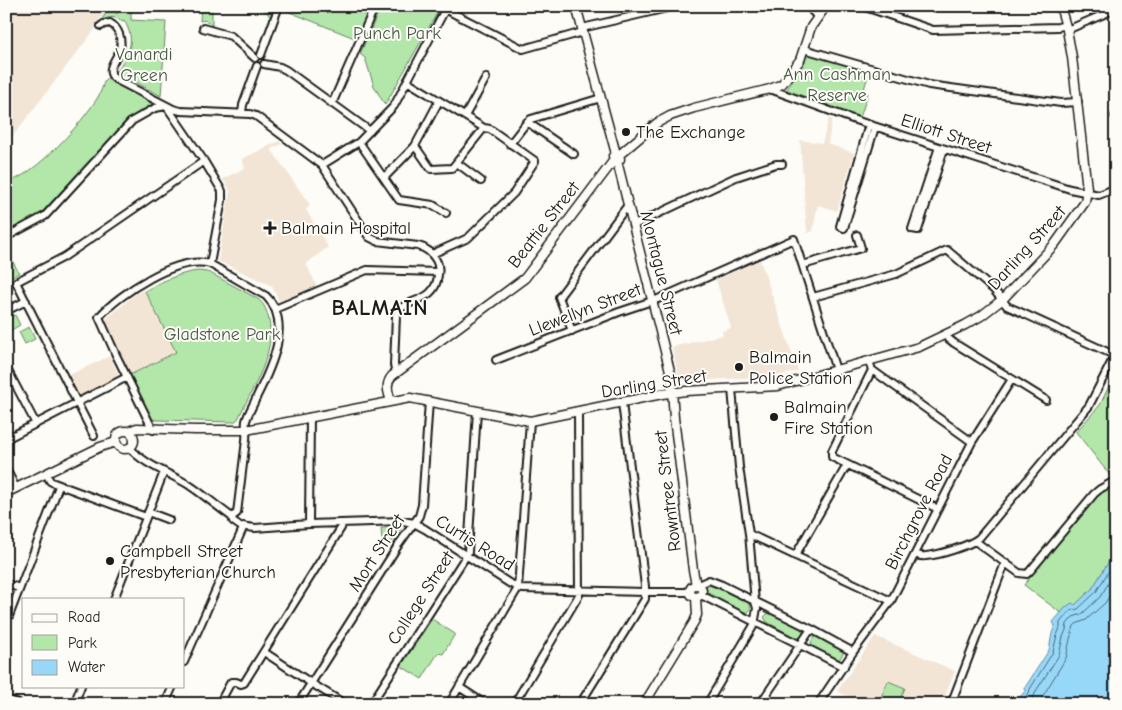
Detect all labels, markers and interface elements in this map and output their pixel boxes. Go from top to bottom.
park label: Punch Park [353,23,441,44]
park label: Vanardi Green [115,44,173,86]
park label: Ann Cashman Reserve [783,64,891,106]
street label: Elliott Street [898,110,995,159]
place label: The Exchange [636,122,745,143]
marker: The Exchange [620,126,632,138]
street label: Beattie Street [504,177,585,272]
street label: Darling Street [984,201,1071,295]
street label: Montague Street [635,209,687,338]
place label: Balmain Hospital [281,218,411,239]
marker: Balmain Hospital [263,221,277,235]
street label: Llewellyn Street [526,279,645,341]
district label: BALMAIN [331,295,429,321]
park label: Gladstone Park [164,324,281,345]
place label: Balmain Police Station [749,347,852,389]
marker: Balmain Police Station [733,361,745,373]
street label: Darling Street [600,365,709,403]
place label: Balmain Fire Station [784,397,873,439]
marker: Balmain Fire Station [768,411,780,423]
street label: Rowntree Street [650,428,686,553]
street label: Birchgrove Road [881,451,957,573]
street label: Mort Street [344,510,410,596]
street label: Curtis Road [432,511,518,575]
place label: Campbell Street Presbyterian Church [120,541,276,583]
street label: College Street [383,547,459,649]
marker: Campbell Street Presbyterian Church [104,555,116,567]
legend [22,598,185,688]
text: Road [68,608,100,626]
text: Park [68,634,97,652]
text: Water [68,658,105,676]

